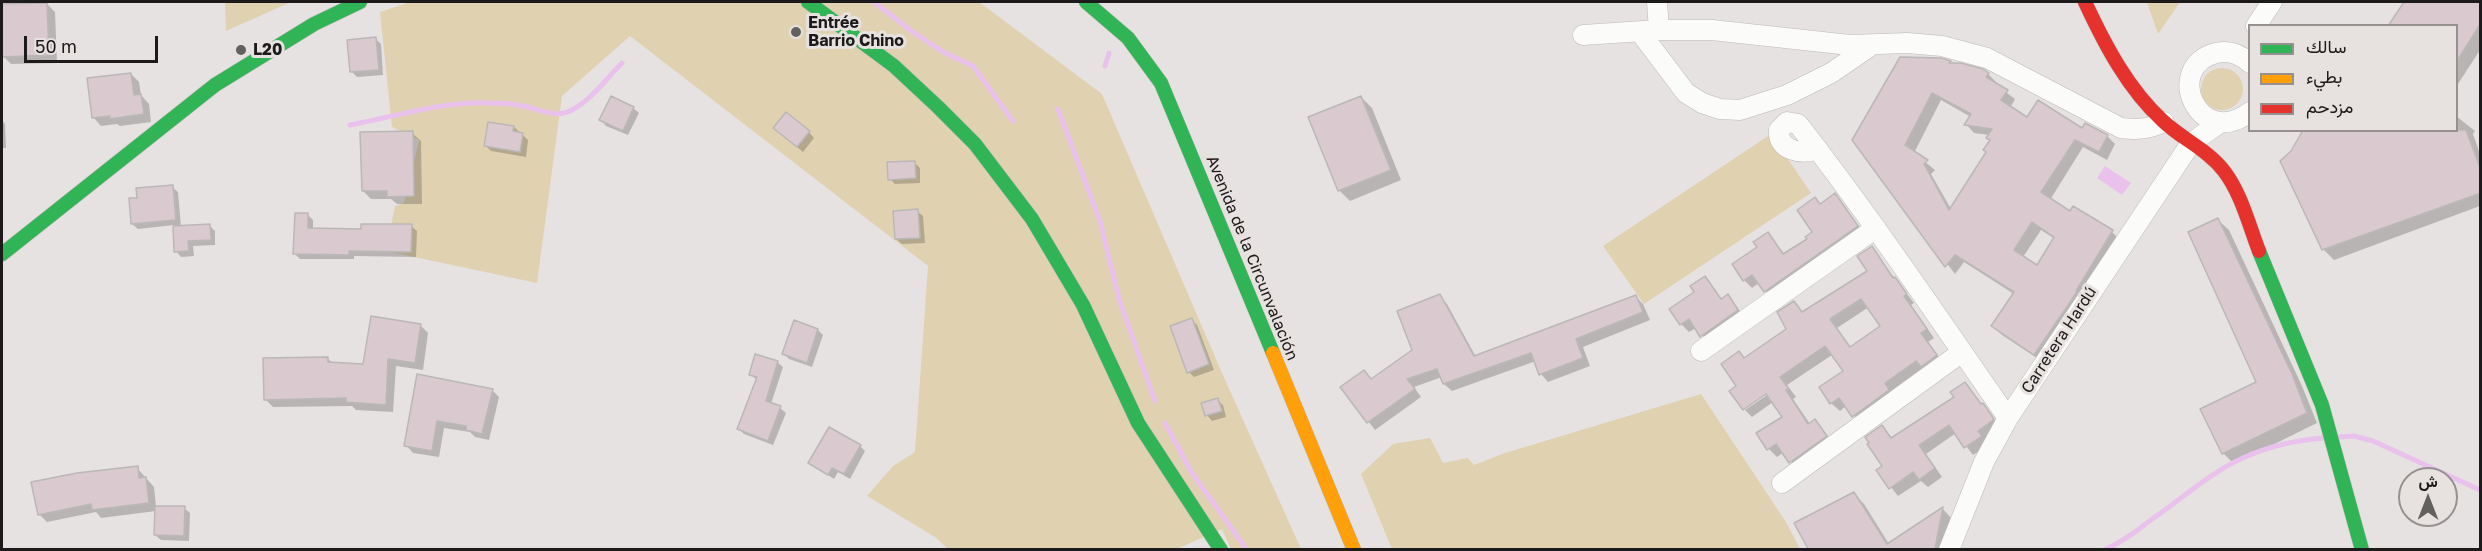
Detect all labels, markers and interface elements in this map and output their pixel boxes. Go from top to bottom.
place label: Entrée Barrio Chino [808,13,904,51]
scale bar [27,24,160,62]
legend [2248,24,2458,132]
marker: Entrée Barrio Chino [789,25,803,39]
text: 50 m [35,35,77,57]
text: سالك [2306,35,2346,57]
place label: L20 [253,40,282,60]
marker: L20 [234,43,248,57]
text: بطيء [2306,65,2342,87]
text: مزدحم [2306,95,2353,117]
street label: Avenida de la Circunvalación [1202,153,1302,363]
street label: Carretera Hardú [2017,283,2101,397]
north arrow [2398,467,2458,527]
text: ش [2418,471,2438,491]

